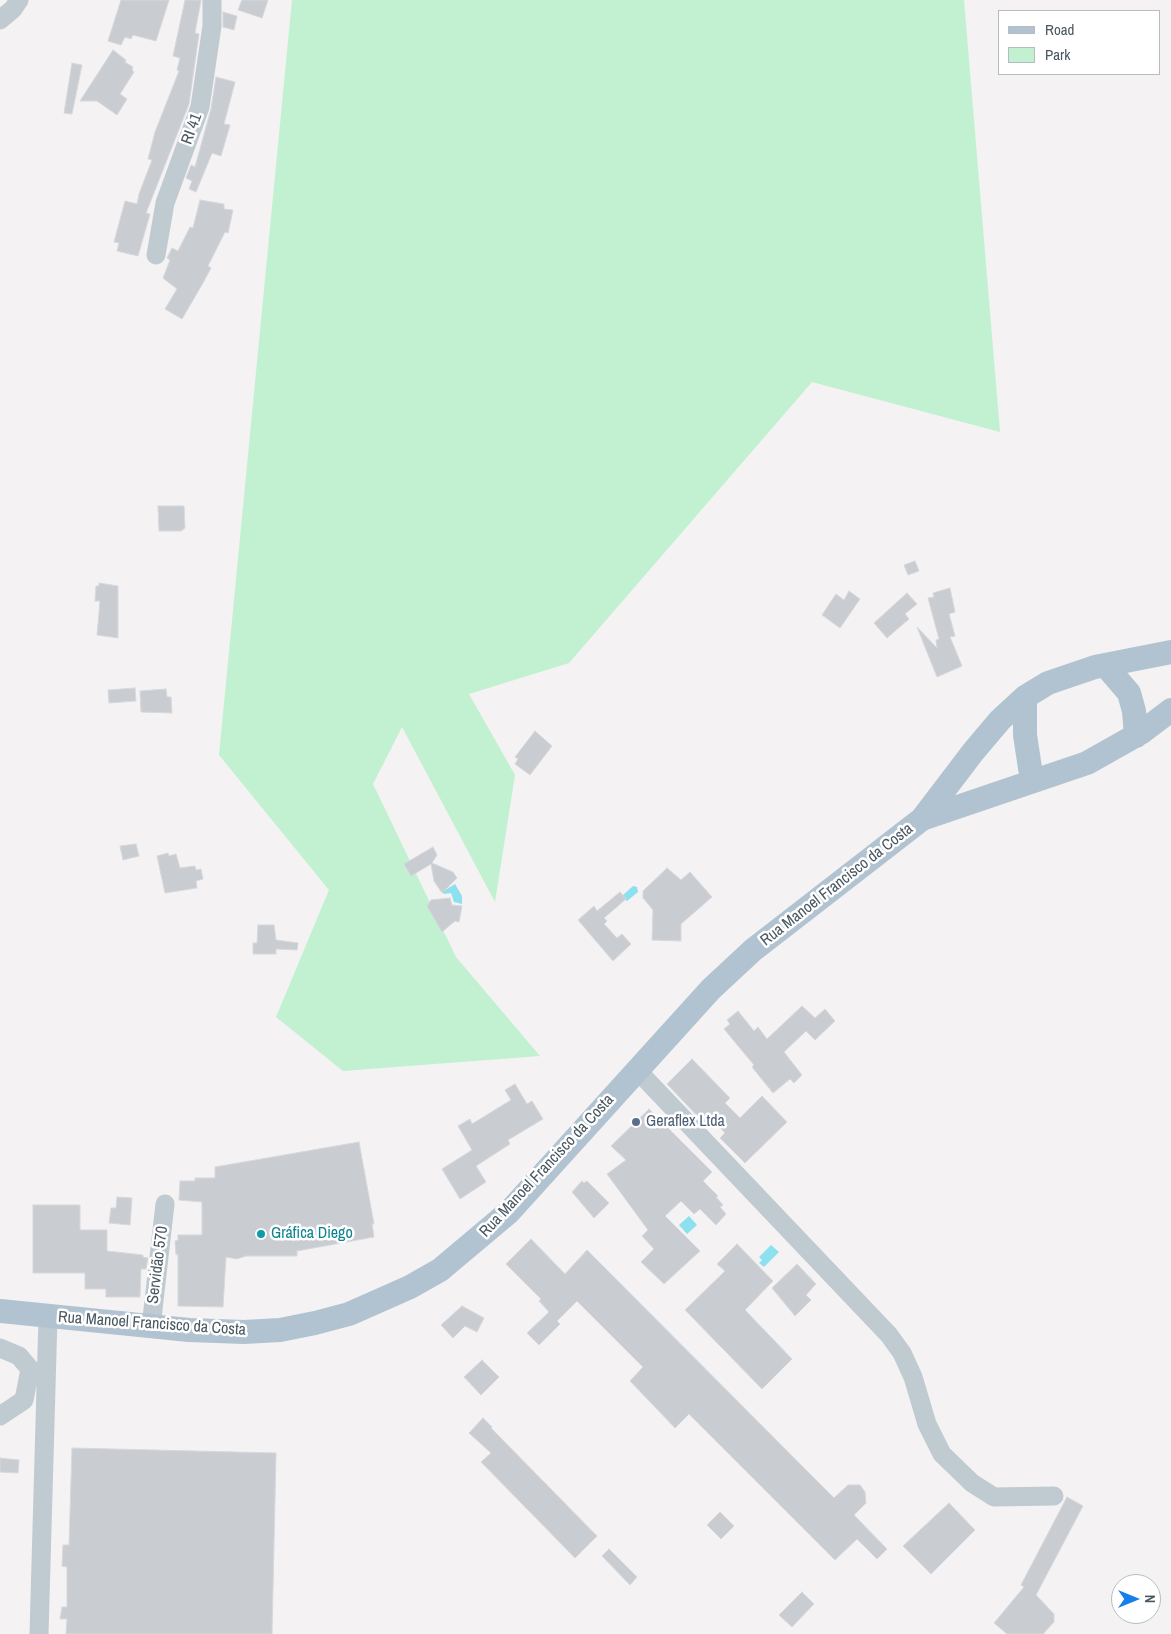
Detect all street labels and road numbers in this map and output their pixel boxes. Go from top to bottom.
street label: RI 41 [178,111,206,147]
street label: Rua Manoel Francisco da Costa [757,820,917,950]
street label: Rua Manoel Francisco da Costa [476,1091,618,1241]
street label: Servidão 570 [144,1225,172,1305]
street label: Rua Manoel Francisco da Costa [57,1308,247,1340]

